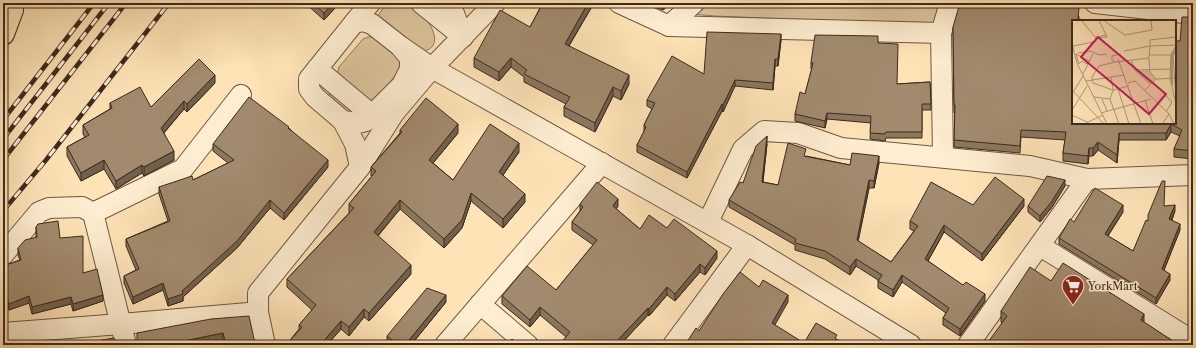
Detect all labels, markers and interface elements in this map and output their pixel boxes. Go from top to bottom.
inset map [1072,20,1176,124]
supermarket icon: YorkMart [1060,273,1086,306]
place label: YorkMart [1087,279,1138,293]

